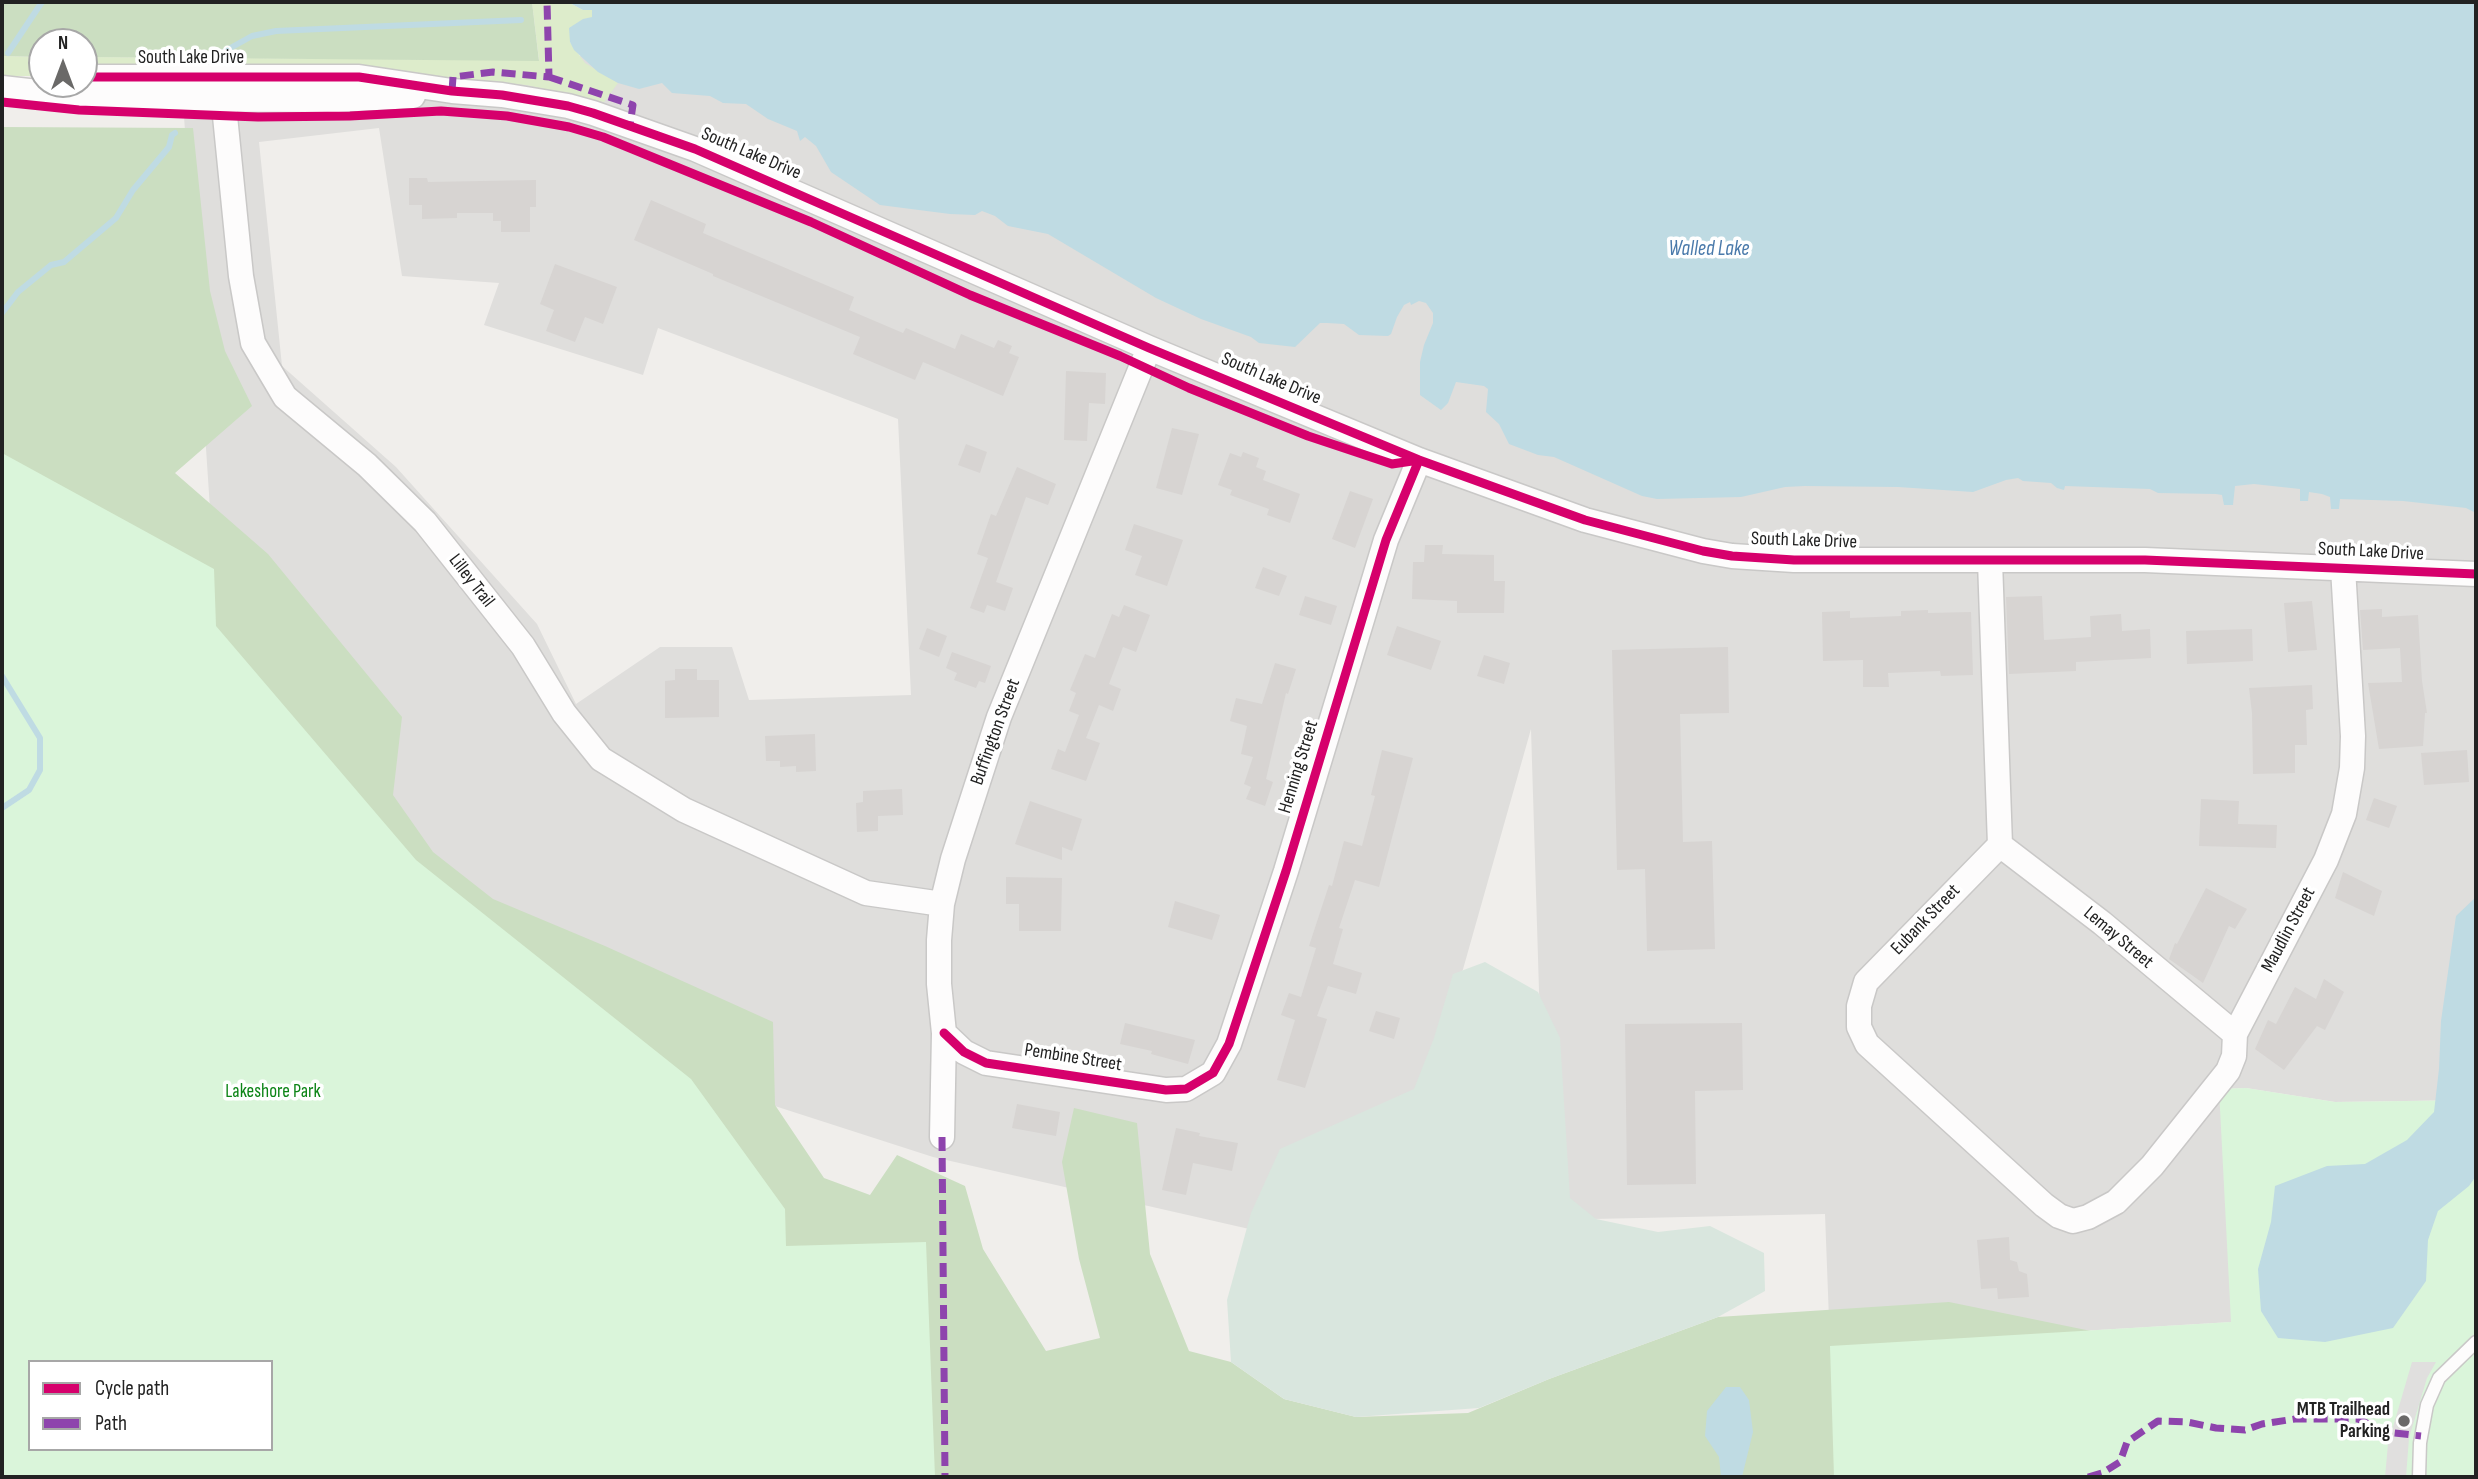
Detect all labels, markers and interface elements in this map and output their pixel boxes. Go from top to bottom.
north arrow [28,28,98,98]
text: N [58,32,68,55]
street label: South Lake Drive [138,47,244,69]
street label: South Lake Drive [698,123,804,185]
water label: Walled Lake [1669,237,1749,263]
street label: South Lake Drive [1218,348,1324,410]
street label: South Lake Drive [1751,528,1857,554]
street label: South Lake Drive [2317,538,2425,566]
street label: Lilley Trail [443,550,499,612]
street label: Buffington Street [966,676,1026,788]
street label: Henning Street [1274,718,1324,816]
street label: Eubank Street [1887,880,1965,960]
street label: Maudlin Street [2257,884,2321,976]
street label: Lemay Street [2078,902,2158,974]
street label: Pembine Street [1023,1039,1123,1077]
park label: Lakeshore Park [225,1081,321,1103]
legend [28,1360,273,1451]
text: Cycle path [95,1376,169,1401]
place label: MTB Trailhead Parking [2297,1399,2390,1443]
text: Path [95,1411,127,1436]
marker: MTB Trailhead Parking [2396,1413,2412,1429]

